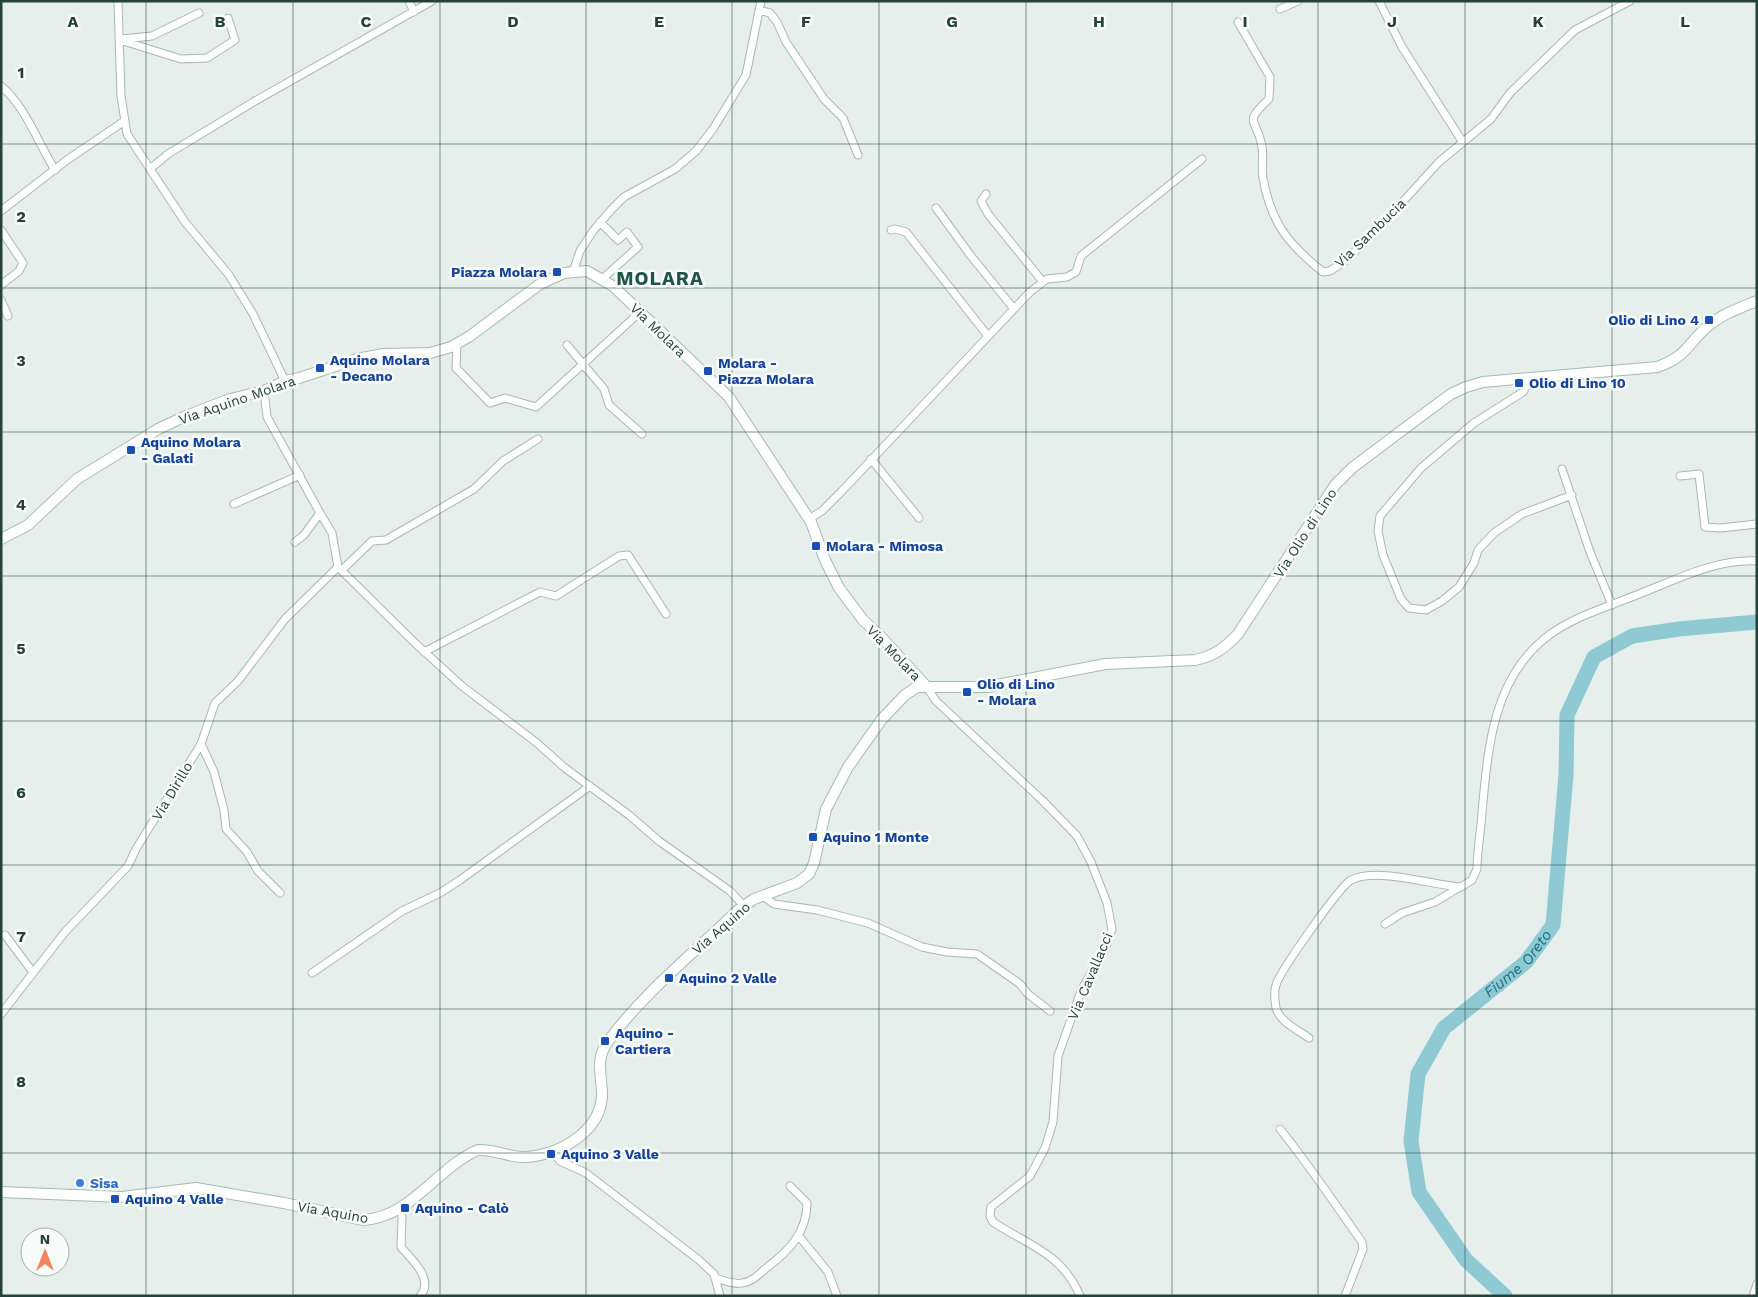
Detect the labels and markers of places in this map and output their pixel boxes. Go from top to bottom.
place label: Piazza Molara [451,264,548,280]
marker: Piazza Molara [551,266,563,278]
place label: Olio di Lino 4 [1608,312,1699,328]
marker: Olio di Lino 4 [1703,314,1715,326]
place label: Aquino Molara - Decano [330,352,431,384]
place label: Molara - Piazza Molara [718,355,815,387]
marker: Aquino Molara - Decano [314,362,326,374]
marker: Molara - Piazza Molara [702,365,714,377]
place label: Olio di Lino 10 [1529,375,1626,391]
marker: Olio di Lino 10 [1513,377,1525,389]
place label: Aquino Molara - Galati [141,434,242,466]
marker: Aquino Molara - Galati [125,444,137,456]
place label: Molara - Mimosa [826,538,944,554]
marker: Molara - Mimosa [810,540,822,552]
place label: Olio di Lino - Molara [977,676,1055,708]
marker: Olio di Lino - Molara [961,686,973,698]
place label: Aquino 1 Monte [823,829,929,845]
marker: Aquino 1 Monte [807,831,819,843]
place label: Aquino 2 Valle [679,970,777,986]
marker: Aquino 2 Valle [663,972,675,984]
place label: Aquino - Cartiera [615,1025,674,1057]
marker: Aquino - Cartiera [599,1035,611,1047]
place label: Aquino 3 Valle [561,1146,659,1162]
marker: Aquino 3 Valle [545,1148,557,1160]
place label: Sisa [90,1175,120,1191]
marker: Sisa [74,1177,86,1189]
place label: Aquino 4 Valle [125,1191,224,1207]
marker: Aquino 4 Valle [109,1193,121,1205]
place label: Aquino - Calò [415,1200,509,1216]
marker: Aquino - Calò [399,1202,411,1214]

